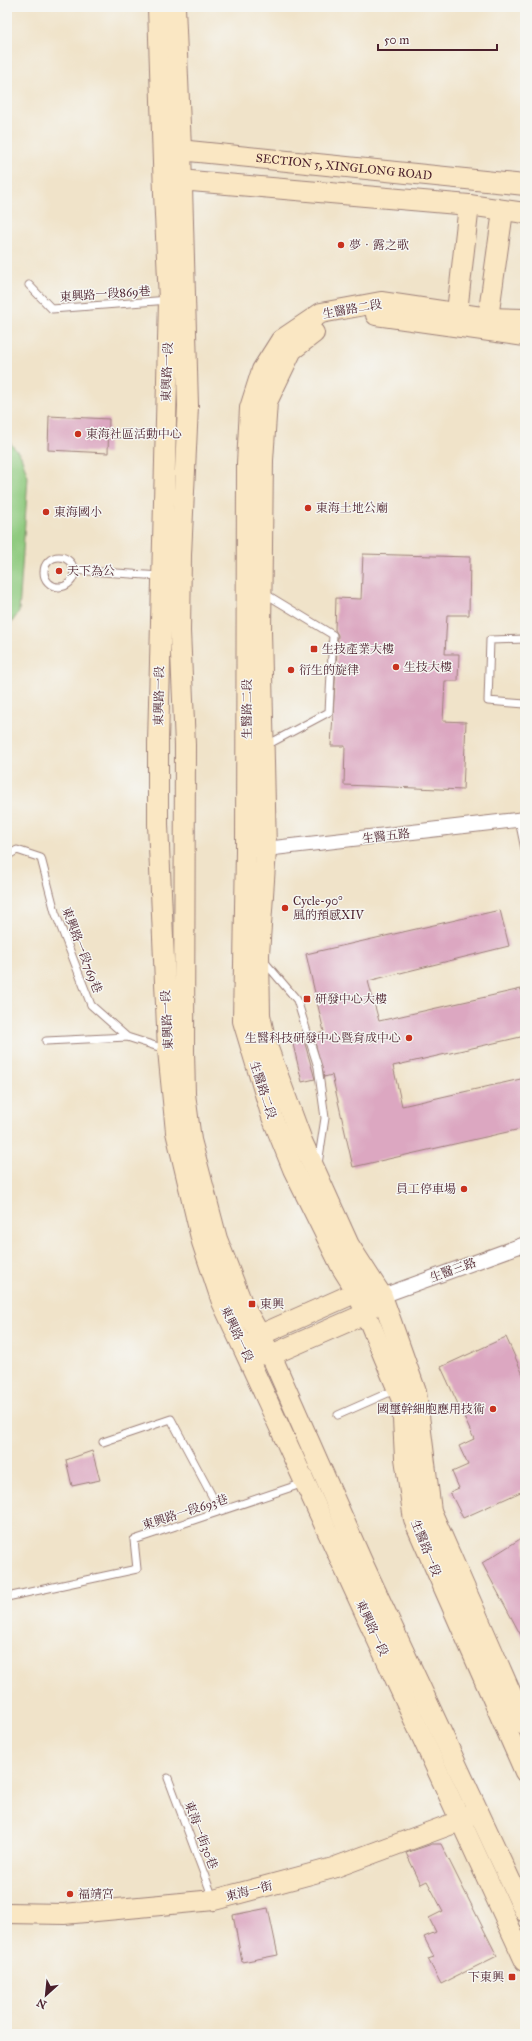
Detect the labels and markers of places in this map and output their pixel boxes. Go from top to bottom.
place label: 夢．露之歌 [349,238,409,252]
marker: 夢．露之歌 [336,240,346,250]
place label: 東海社區活動中心 [86,427,182,441]
marker: 東海社區活動中心 [73,429,83,439]
place label: 東海土地公廟 [316,501,388,515]
marker: 東海土地公廟 [303,503,313,513]
place label: 東海國小 [54,505,102,519]
marker: 東海國小 [41,507,51,517]
place label: 天下為公 [67,564,115,578]
marker: 天下為公 [54,566,64,576]
place label: 生技產業大樓 [322,642,394,656]
marker: 生技產業大樓 [309,644,319,654]
place label: 生技大樓 [404,660,452,674]
marker: 生技大樓 [391,662,401,672]
place label: 衍生的旋律 [299,663,359,677]
marker: 衍生的旋律 [286,665,296,675]
place label: Cycle-90° 風的預感XIV [293,894,364,922]
marker: Cycle-90° 風的預感XIV [280,903,290,913]
place label: 研發中心大樓 [315,992,387,1006]
marker: 研發中心大樓 [302,994,312,1004]
place label: 生醫科技研發中心暨育成中心 [245,1031,401,1045]
marker: 生醫科技研發中心暨育成中心 [404,1033,414,1043]
place label: 員工停車場 [396,1182,456,1196]
marker: 員工停車場 [459,1184,469,1194]
place label: 東興 [260,1297,284,1311]
marker: 東興 [247,1299,257,1309]
place label: 國璽幹細胞應用技術 [377,1402,485,1416]
marker: 國璽幹細胞應用技術 [488,1404,498,1414]
place label: 福靖宮 [78,1887,114,1901]
marker: 福靖宮 [65,1889,75,1899]
place label: 下東興 [468,1970,504,1984]
marker: 下東興 [507,1972,517,1982]

